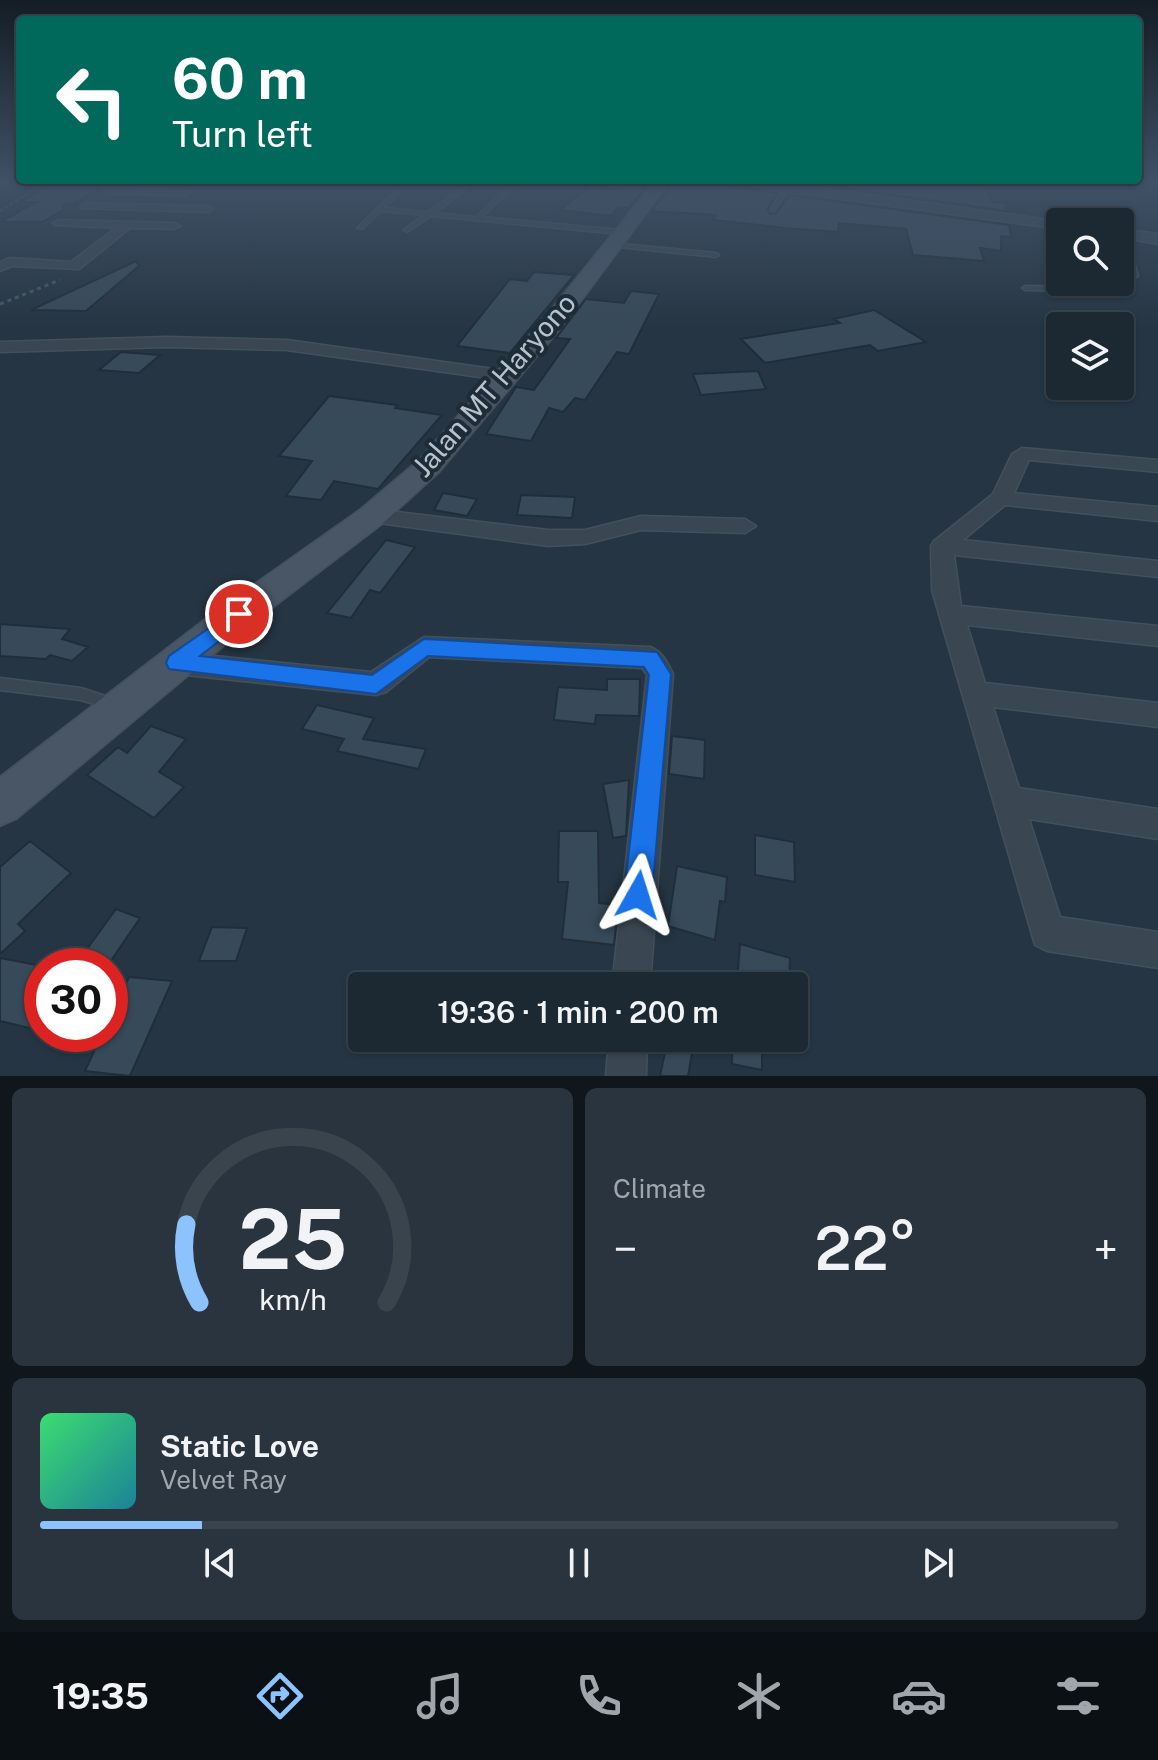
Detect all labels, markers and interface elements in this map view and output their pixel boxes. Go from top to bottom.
text: 60 m [172,46,308,112]
icon: left [40,48,144,152]
text: Turn left [172,113,313,155]
map controls [1046,208,1134,400]
button: search [1046,208,1134,296]
street label: Jalan MT Haryono [405,286,582,483]
button: layers [1046,312,1134,400]
pin [205,580,273,648]
icon: arrive [217,592,261,636]
position arrow [596,853,680,937]
speed limit sign: 30 [24,948,128,1052]
text: 19:36 · 1 min · 200 m [437,994,719,1030]
text: Climate [613,1173,706,1204]
text: 25 [238,1190,347,1288]
text: 22° [814,1213,917,1284]
text: − [613,1223,637,1275]
text: + [1094,1223,1118,1275]
text: km/h [259,1283,326,1316]
text: Static Love [160,1428,319,1464]
text: Velvet Ray [160,1464,287,1495]
icon: previous [198,1541,242,1585]
icon: pause [557,1541,601,1585]
icon: next [916,1541,960,1585]
icon: directions [252,1668,308,1724]
icon: music [412,1668,468,1724]
icon: phone [571,1668,627,1724]
icon: climate [731,1668,787,1724]
icon: car [891,1668,947,1724]
icon: filters [1050,1668,1106,1724]
text: 19:35 [52,1675,149,1717]

